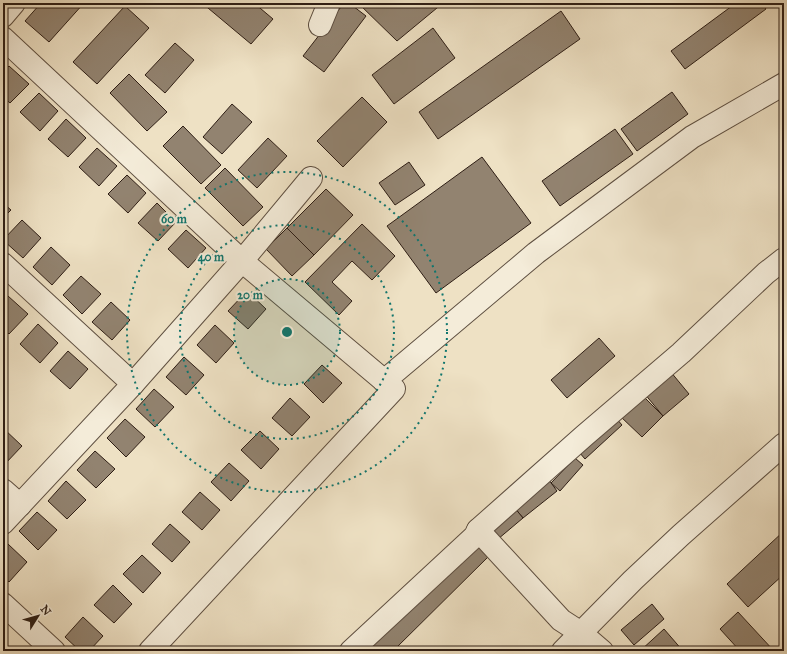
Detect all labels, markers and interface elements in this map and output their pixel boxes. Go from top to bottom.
text: 60 m [161,212,188,226]
text: 40 m [198,250,225,265]
text: 20 m [237,288,264,302]
centre of rings [280,325,294,339]
north arrow [18,596,58,636]
text: N [38,603,54,618]

